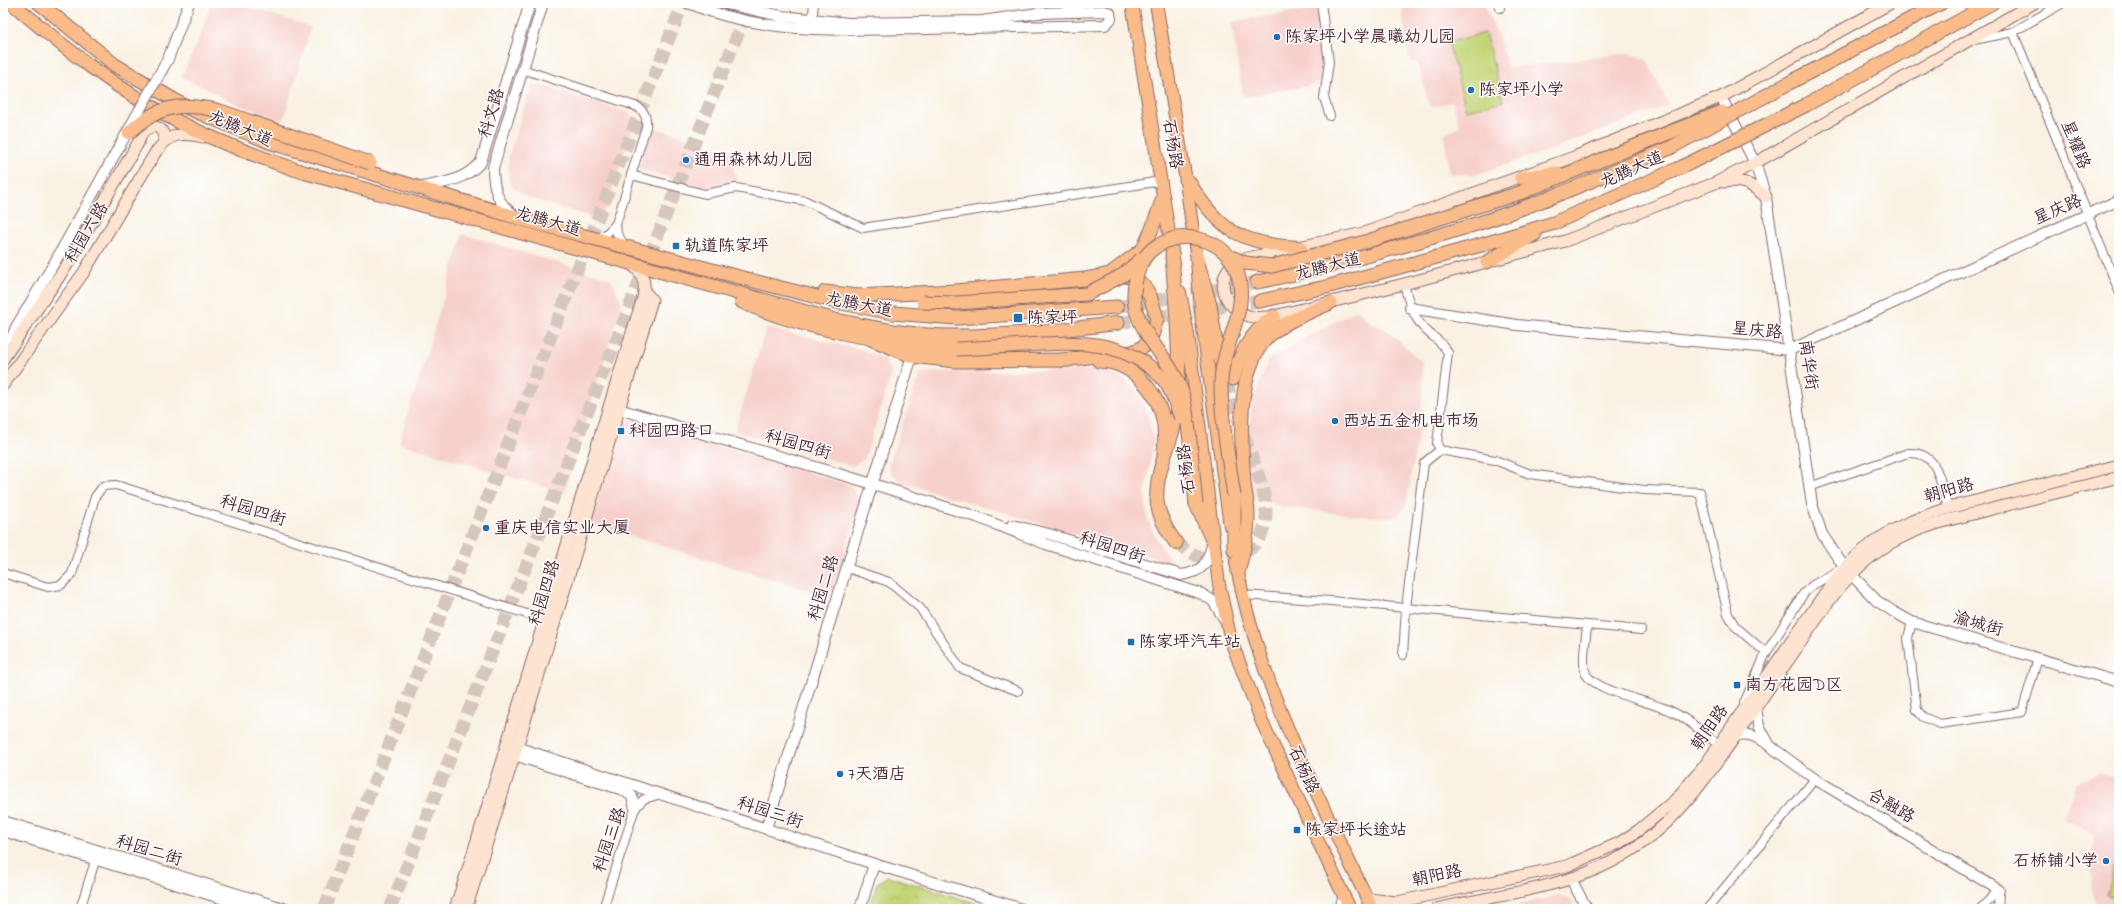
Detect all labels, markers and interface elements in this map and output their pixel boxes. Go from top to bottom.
place label: 陈家坪小学晨曦幼儿园 [1285,25,1455,50]
marker: 陈家坪小学晨曦幼儿园 [1272,32,1282,42]
place label: 陈家坪小学 [1479,78,1564,103]
street label: 科文路 [473,85,511,141]
marker: 陈家坪小学 [1466,85,1476,95]
street label: 龙腾大道 [204,104,276,154]
street label: 石杨路 [1156,117,1188,171]
street label: 星耀路 [2054,117,2096,173]
street label: 龙腾大道 [1596,145,1668,195]
place label: 通用森林幼儿园 [694,148,813,173]
marker: 通用森林幼儿园 [681,155,691,165]
street label: 星庆路 [2030,188,2086,232]
street label: 科园六路 [59,197,115,269]
street label: 龙腾大道 [512,201,584,243]
place label: 轨道陈家坪 [684,234,769,259]
marker: 轨道陈家坪 [671,241,681,251]
street label: 龙腾大道 [1292,247,1364,287]
street label: 龙腾大道 [823,286,895,324]
place label: 陈家坪 [1027,306,1078,331]
marker: 陈家坪 [1012,312,1024,324]
street label: 星庆路 [1731,316,1783,346]
street label: 南华街 [1792,338,1824,392]
place label: 西站五金机电市场 [1343,409,1479,434]
marker: 西站五金机电市场 [1330,416,1340,426]
place label: 科园四路口 [629,419,714,444]
street label: 科园四街 [762,424,834,466]
marker: 科园四路口 [616,426,626,436]
street label: 石杨路 [1171,442,1203,496]
street label: 朝阳路 [1921,472,1977,510]
street label: 科园四街 [217,489,289,533]
place label: 重庆电信实业大厦 [494,516,630,541]
marker: 重庆电信实业大厦 [481,523,491,533]
street label: 科园四街 [1076,526,1148,570]
street label: 科园二路 [802,552,846,624]
street label: 科园四路 [523,557,567,629]
street label: 渝城街 [1950,605,2006,643]
place label: 陈家坪汽车站 [1139,630,1241,655]
marker: 陈家坪汽车站 [1126,637,1136,647]
place label: 南方花园D区 [1745,673,1842,698]
marker: 南方花园D区 [1732,680,1742,690]
street label: 朝阳路 [1685,700,1735,756]
street label: 石杨路 [1281,742,1325,798]
place label: 7天酒店 [848,762,906,787]
marker: 7天酒店 [835,769,845,779]
street label: 合融路 [1863,782,1919,830]
street label: 科园三街 [734,791,806,835]
street label: 科园三路 [587,804,633,876]
place label: 陈家坪长途站 [1305,818,1407,843]
marker: 陈家坪长途站 [1292,825,1302,835]
street label: 科园二街 [113,829,185,873]
place label: 石桥铺小学 [2013,849,2098,874]
marker: 石桥铺小学 [2101,856,2111,866]
street label: 朝阳路 [1409,858,1465,894]

